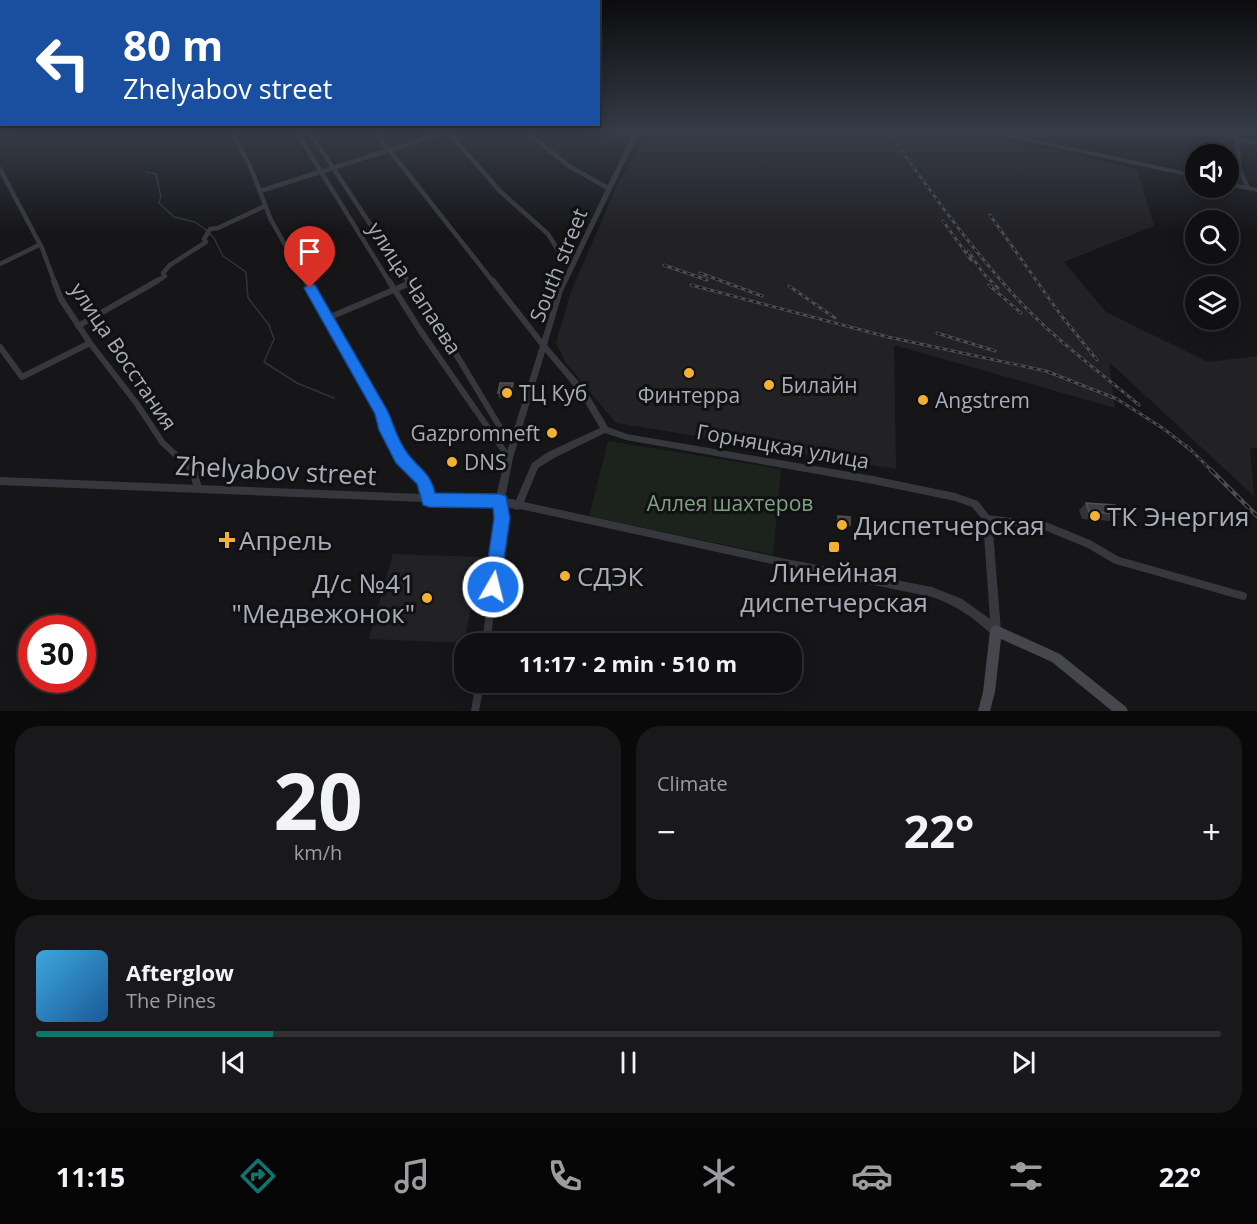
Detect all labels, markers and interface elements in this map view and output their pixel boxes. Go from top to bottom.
text: 80 m [123,16,223,73]
icon: left [24,24,102,102]
text: Zhelyabov street [123,70,332,107]
map controls [1185,144,1239,330]
button: sound [1185,144,1239,198]
street label: South street [523,204,593,326]
button: search [1185,210,1239,264]
street label: улица Чапаева [362,216,468,360]
pin [284,226,335,288]
icon: arrive [293,235,326,268]
button: layers [1185,276,1239,330]
street label: улица Восстания [64,277,184,435]
marker: Финтерра [682,366,696,380]
place label: Билайн [781,371,858,399]
marker: Билайн [762,378,776,392]
place label: ТЦ Куб [519,379,587,407]
place label: Финтерра [638,381,740,409]
marker: ТЦ Куб [500,386,514,400]
place label: Angstrem [935,386,1030,414]
marker: Angstrem [916,393,930,407]
street label: Горняцкая улица [695,417,871,475]
place label: Gazpromneft [410,419,540,447]
marker: Gazpromneft [545,426,559,440]
street label: Zhelyabov street [174,447,378,493]
place label: DNS [464,448,507,476]
marker: DNS [445,455,459,469]
park label: Аллея шахтеров [647,489,813,517]
place label: ТК Энергия [1107,498,1249,534]
place label: Диспетчерская [854,507,1045,543]
marker: ТК Энергия [1088,509,1102,523]
marker: Диспетчерская [835,518,849,532]
place label: Апрель [239,522,332,558]
marker: Апрель [220,533,234,547]
marker: Линейная диспетчерская [827,540,841,554]
place label: Линейная диспетчерская [740,554,928,620]
position arrow [461,555,525,619]
place label: СДЭК [577,558,644,594]
place label: Д/с №41 "Медвежонок" [232,565,415,631]
marker: СДЭК [558,569,572,583]
marker: Д/с №41 "Медвежонок" [420,591,434,605]
speed limit sign: 30 [18,615,96,693]
text: 11:17 · 2 min · 510 m [519,648,737,678]
text: 20 [273,747,363,853]
text: Climate [657,770,728,797]
text: 22° [904,800,974,861]
text: − [657,809,676,854]
text: + [1202,809,1221,854]
text: km/h [294,839,342,866]
text: Afterglow [126,957,234,987]
text: The Pines [126,987,216,1014]
icon: previous [217,1046,250,1079]
icon: pause [612,1046,645,1079]
icon: next [1007,1046,1040,1079]
icon: directions [237,1155,279,1197]
icon: music [391,1155,433,1197]
icon: phone [544,1155,586,1197]
icon: climate [698,1155,740,1197]
icon: car [851,1155,893,1197]
icon: filters [1005,1155,1047,1197]
text: 11:15 [56,1158,125,1195]
text: 22° [1159,1158,1201,1195]

